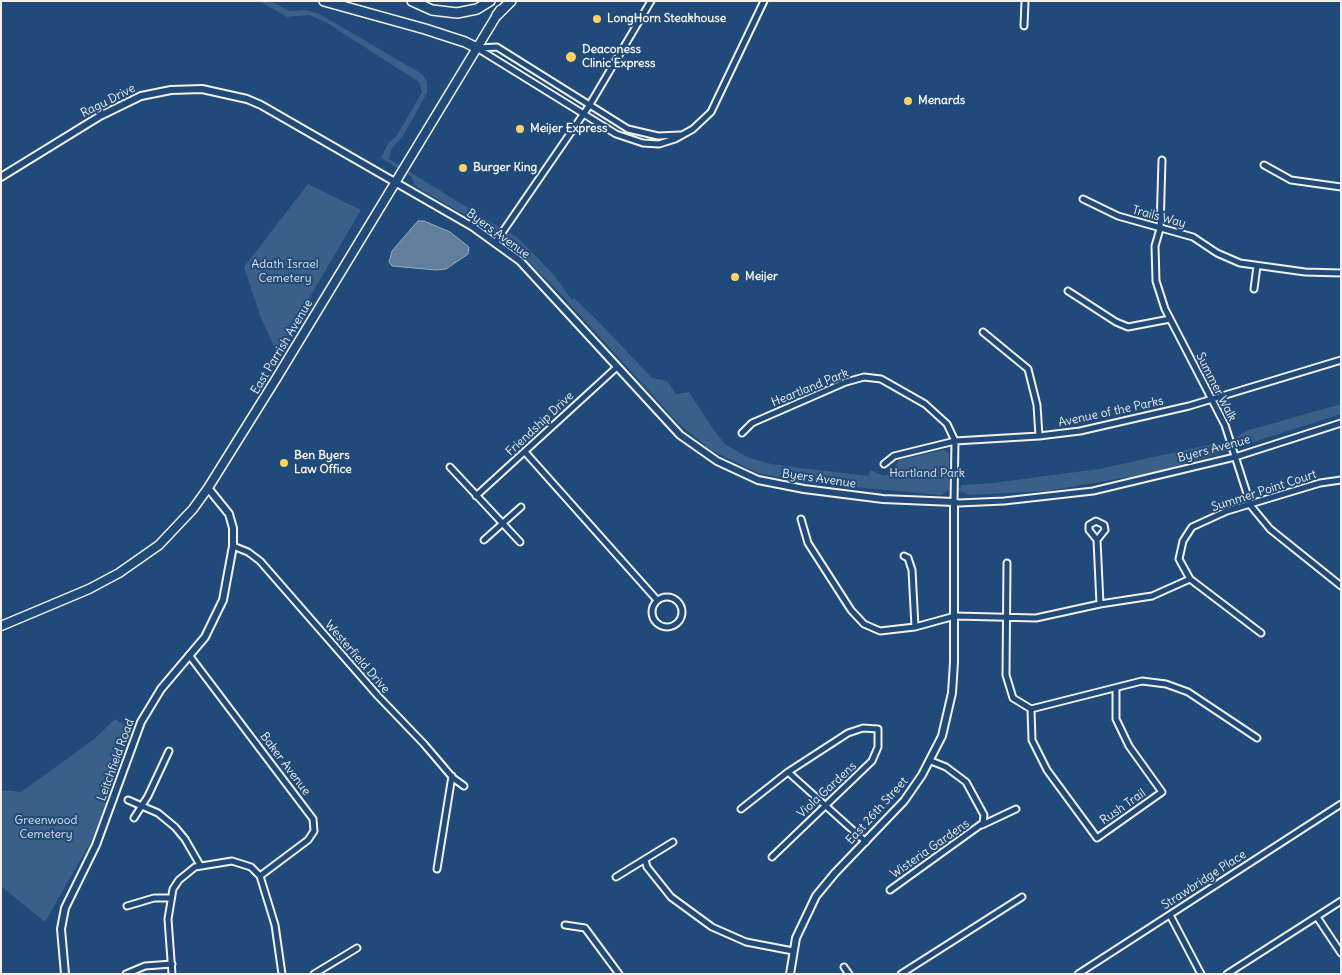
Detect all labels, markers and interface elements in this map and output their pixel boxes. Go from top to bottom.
place label: LongHorn Steakhouse [607,12,726,26]
marker: LongHorn Steakhouse [591,13,603,25]
place label: Deaconess Clinic Express [582,43,656,71]
marker: Deaconess Clinic Express [564,50,578,64]
street label: Ragu Drive [78,81,138,121]
place label: Menards [918,94,965,108]
marker: Menards [902,95,914,107]
place label: Meijer Express [530,122,607,136]
marker: Meijer Express [514,123,526,135]
place label: Burger King [473,161,537,175]
marker: Burger King [457,162,469,174]
street label: Trails Way [1131,203,1187,231]
street label: Byers Avenue [464,206,532,262]
park label: Adath Israel Cemetery [252,258,318,286]
place label: Meijer [745,270,778,284]
marker: Meijer [729,271,741,283]
street label: East Parrish Avenue [248,297,316,397]
street label: Summer Walk [1193,350,1239,424]
street label: Heartland Park [769,366,851,410]
street label: Friendship Drive [503,389,577,459]
street label: Avenue of the Parks [1057,394,1165,430]
street label: Byers Avenue [1176,432,1252,466]
place label: Ben Byers Law Office [294,449,352,477]
marker: Ben Byers Law Office [278,457,290,469]
street label: Byers Avenue [781,467,857,491]
park label: Hartland Park [889,467,965,481]
street label: Summer Point Court [1210,467,1318,515]
street label: Westerfield Drive [321,618,393,696]
street label: Leitchfield Road [95,717,137,803]
street label: Baker Avenue [257,730,313,798]
street label: Viola Gardens [794,759,860,821]
street label: East 26th Street [843,774,911,848]
street label: Rush Trail [1097,786,1149,828]
park label: Greenwood Cemetery [15,814,77,842]
street label: Wisteria Gardens [888,816,972,882]
street label: Strawbridge Place [1159,847,1249,913]

